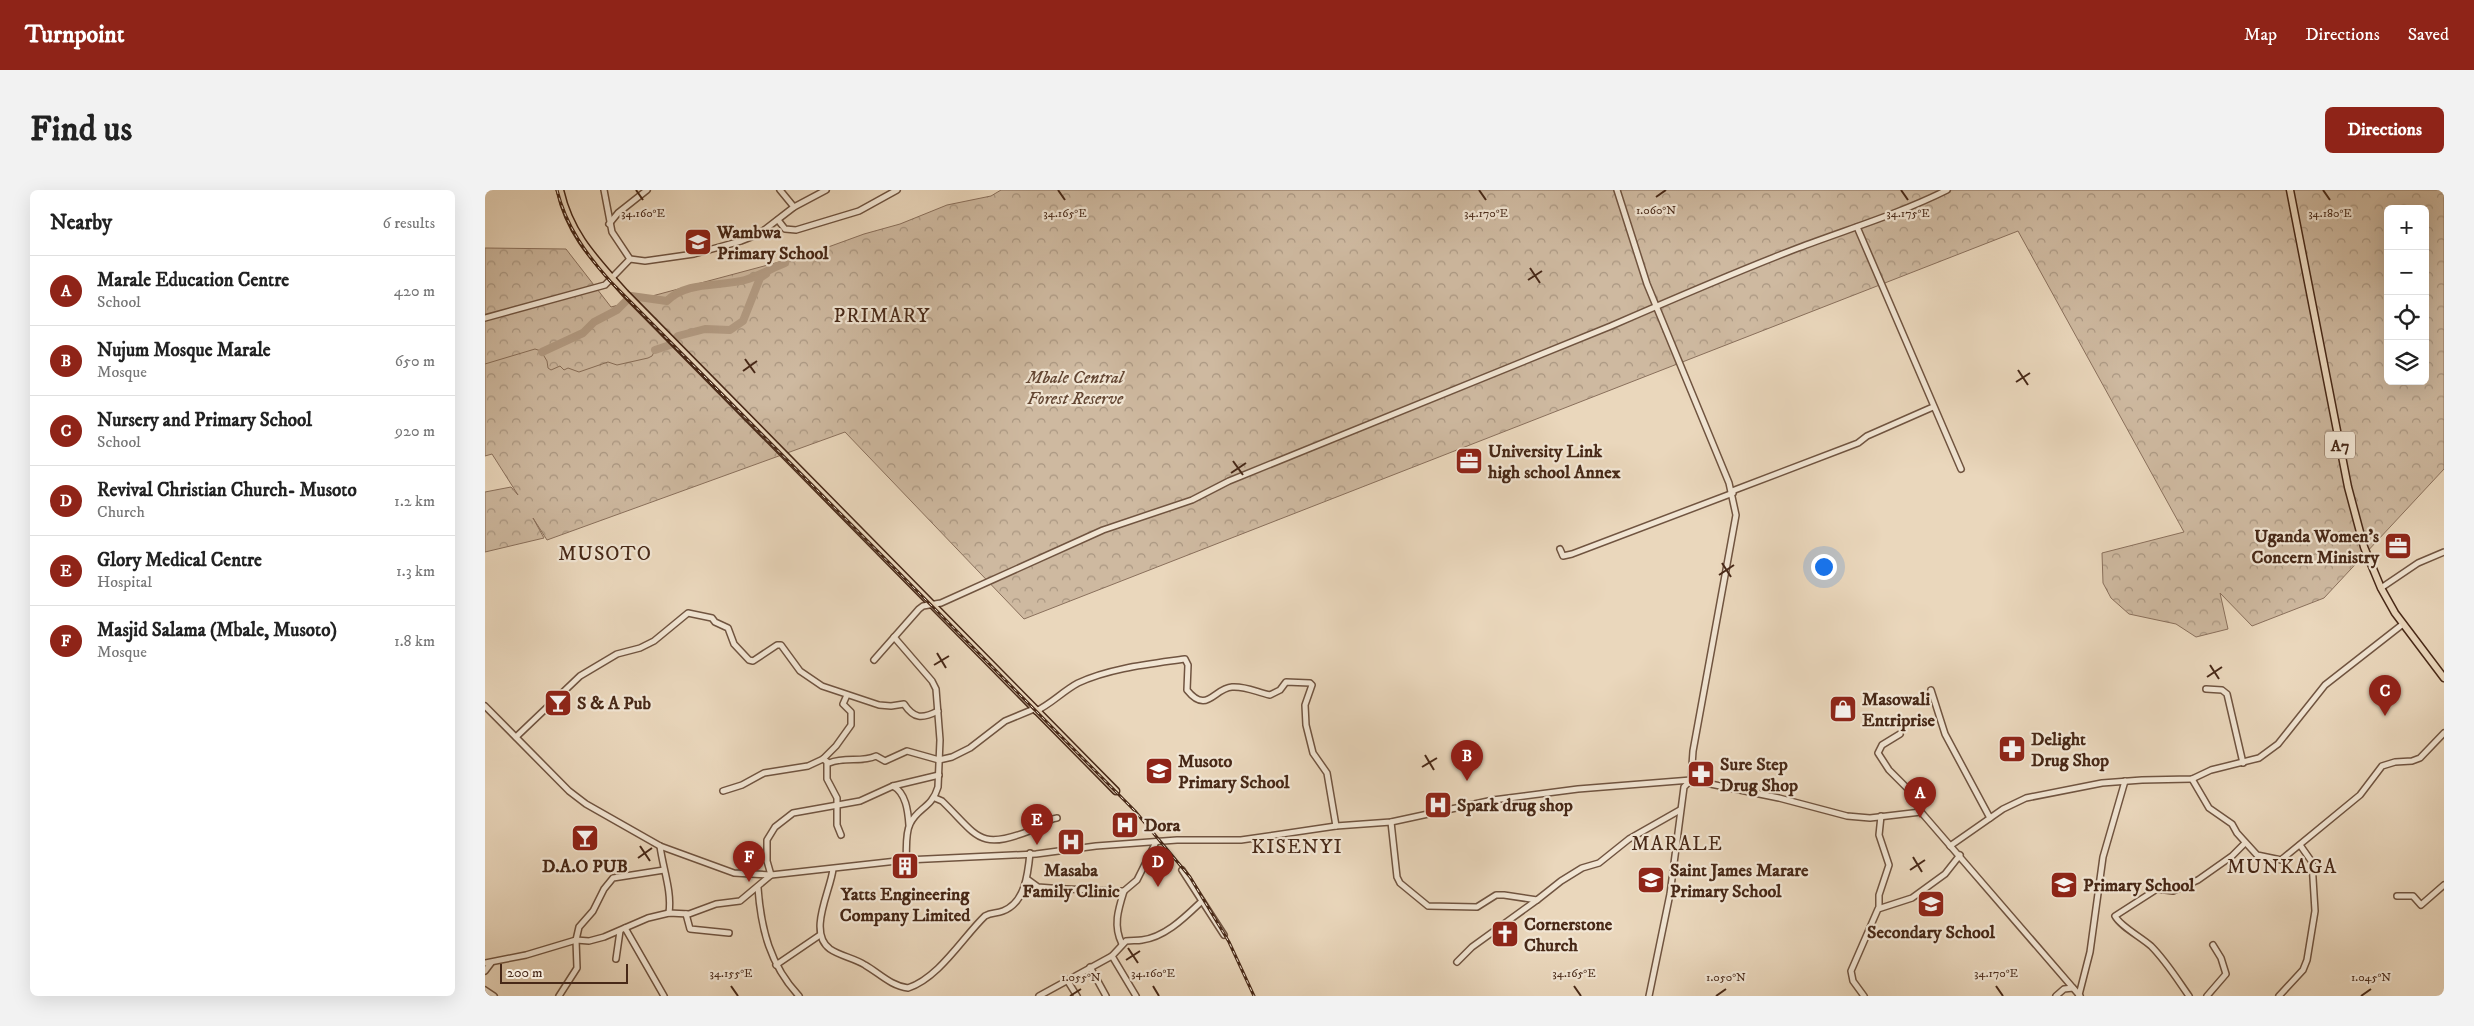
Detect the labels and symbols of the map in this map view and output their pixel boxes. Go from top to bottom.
text: 1.060°N [1636,203,1676,218]
text: 34.160°E [621,206,665,221]
text: 34.165°E [1043,206,1087,221]
text: 34.170°E [1464,206,1509,221]
text: 34.175°E [1886,206,1930,221]
text: 34.180°E [2308,206,2352,221]
place label: Wambwa Primary School [716,222,829,265]
school or university icon: Wambwa Primary School [683,227,713,257]
district label: PRIMARY [834,304,930,329]
park label: Mbale Central Forest Reserve [1025,367,1126,410]
road number: A7 [2325,432,2355,458]
place label: University Link high school Annex [1487,441,1621,484]
office icon: University Link high school Annex [1454,446,1484,476]
place label: Uganda Women's Concern Ministry [2252,526,2379,569]
office icon: Uganda Women's Concern Ministry [2383,531,2413,561]
district label: MUSOTO [558,542,652,567]
your location [1811,554,1837,580]
pin: C [2369,675,2401,716]
bar icon: S & A Pub [543,688,573,718]
place label: Masowali Entriprise [1862,689,1935,732]
place label: S & A Pub [577,693,651,715]
shop icon: Masowali Entriprise [1828,694,1858,724]
place label: Delight Drug Shop [2031,729,2109,772]
pharmacy icon: Delight Drug Shop [1997,734,2027,764]
pin: B [1451,740,1483,781]
place label: Musoto Primary School [1178,751,1290,794]
place label: Sure Step Drug Shop [1720,754,1798,797]
school or university icon: Musoto Primary School [1144,756,1174,786]
pharmacy icon: Sure Step Drug Shop [1686,759,1716,789]
pin: A [1904,777,1936,818]
hospital icon: Spark drug shop [1423,790,1453,820]
place label: Spark drug shop [1457,795,1573,817]
pin: E [1021,804,1053,845]
hospital icon: Dora [1110,810,1140,840]
place label: Dora [1144,815,1181,837]
bar icon: D.A.O PUB [570,823,600,853]
hospital icon: Masaba Family Clinic [1056,827,1086,857]
district label: MARALE [1631,832,1723,857]
district label: KISENYI [1251,835,1343,860]
pin: F [733,841,765,882]
pin: D [1142,846,1174,887]
building icon: Yatts Engineering Company Limited [890,851,920,881]
district label: MUNKAGA [2227,855,2337,880]
place label: D.A.O PUB [542,856,628,878]
place label: Masaba Family Clinic [1022,860,1120,903]
place label: Saint James Marare Primary School [1670,860,1809,903]
school or university icon: Saint James Marare Primary School [1636,865,1666,895]
school or university icon: Primary School [2049,870,2079,900]
place label: Primary School [2083,875,2195,897]
place label: Yatts Engineering Company Limited [840,884,971,927]
school or university icon: Secondary School [1916,889,1946,919]
place label: Cornerstone Church [1524,914,1613,957]
church icon: Cornerstone Church [1490,919,1520,949]
place label: Secondary School [1867,922,1996,944]
scale bar [500,961,627,984]
text: 34.155°E [709,966,753,981]
text: 34.160°E [1131,966,1175,981]
text: 34.165°E [1552,966,1596,981]
text: 34.170°E [1974,966,2019,981]
text: 1.055°N [1061,970,1101,985]
text: 1.050°N [1706,970,1746,985]
text: 1.045°N [2351,970,2391,985]

